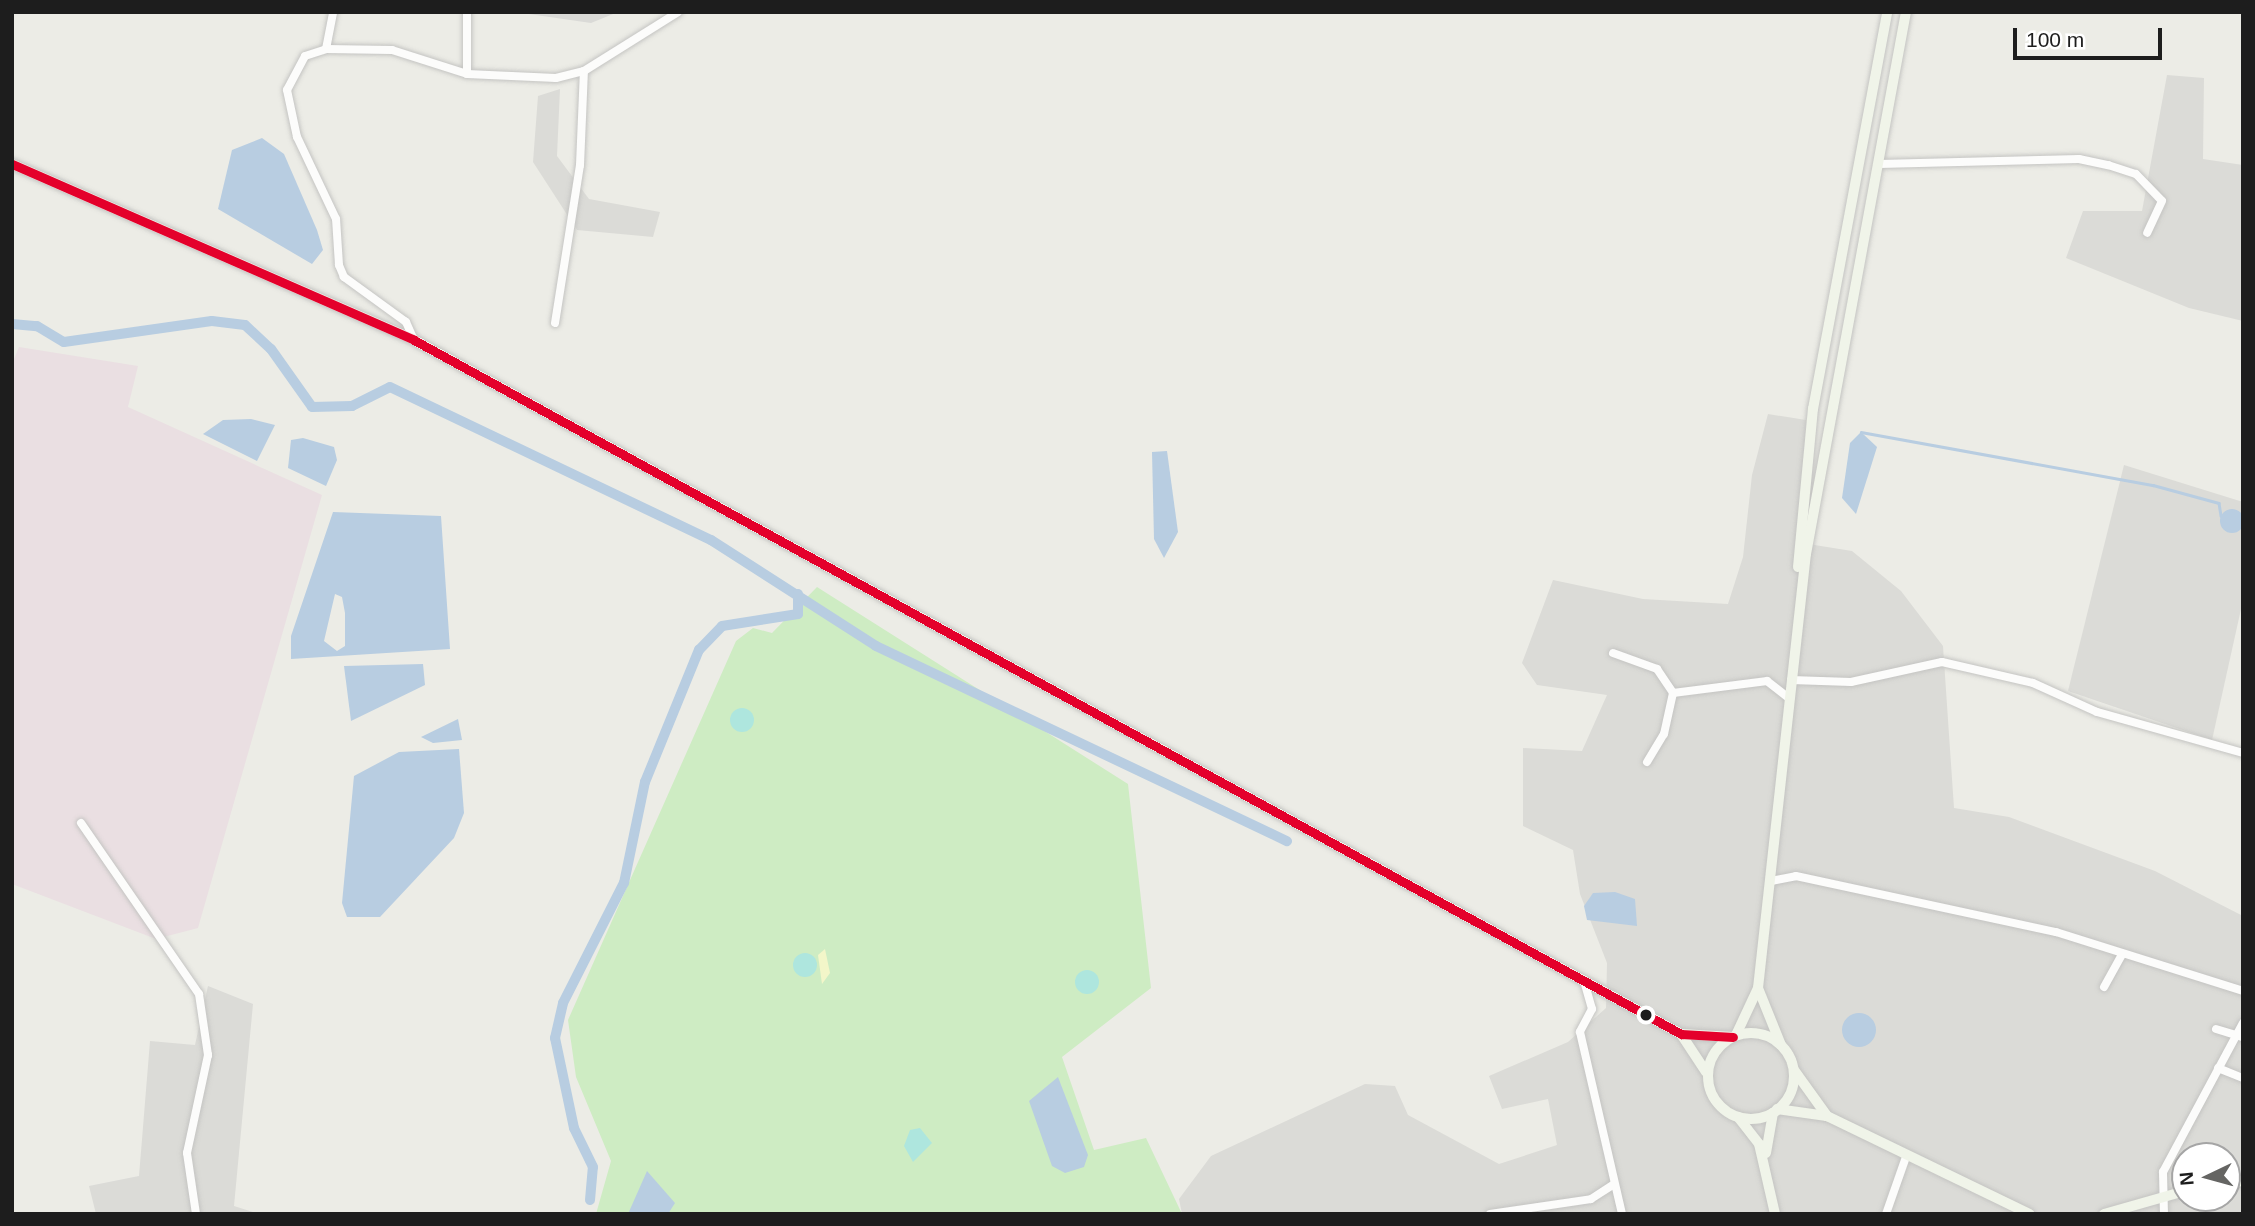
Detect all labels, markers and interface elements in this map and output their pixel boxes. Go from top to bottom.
scale bar [2017,14,2166,58]
text: 100 m [2026,28,2084,51]
unlabelled marker [1639,1008,1653,1022]
north arrow [2171,1142,2241,1212]
text: N [2176,1171,2198,1186]

